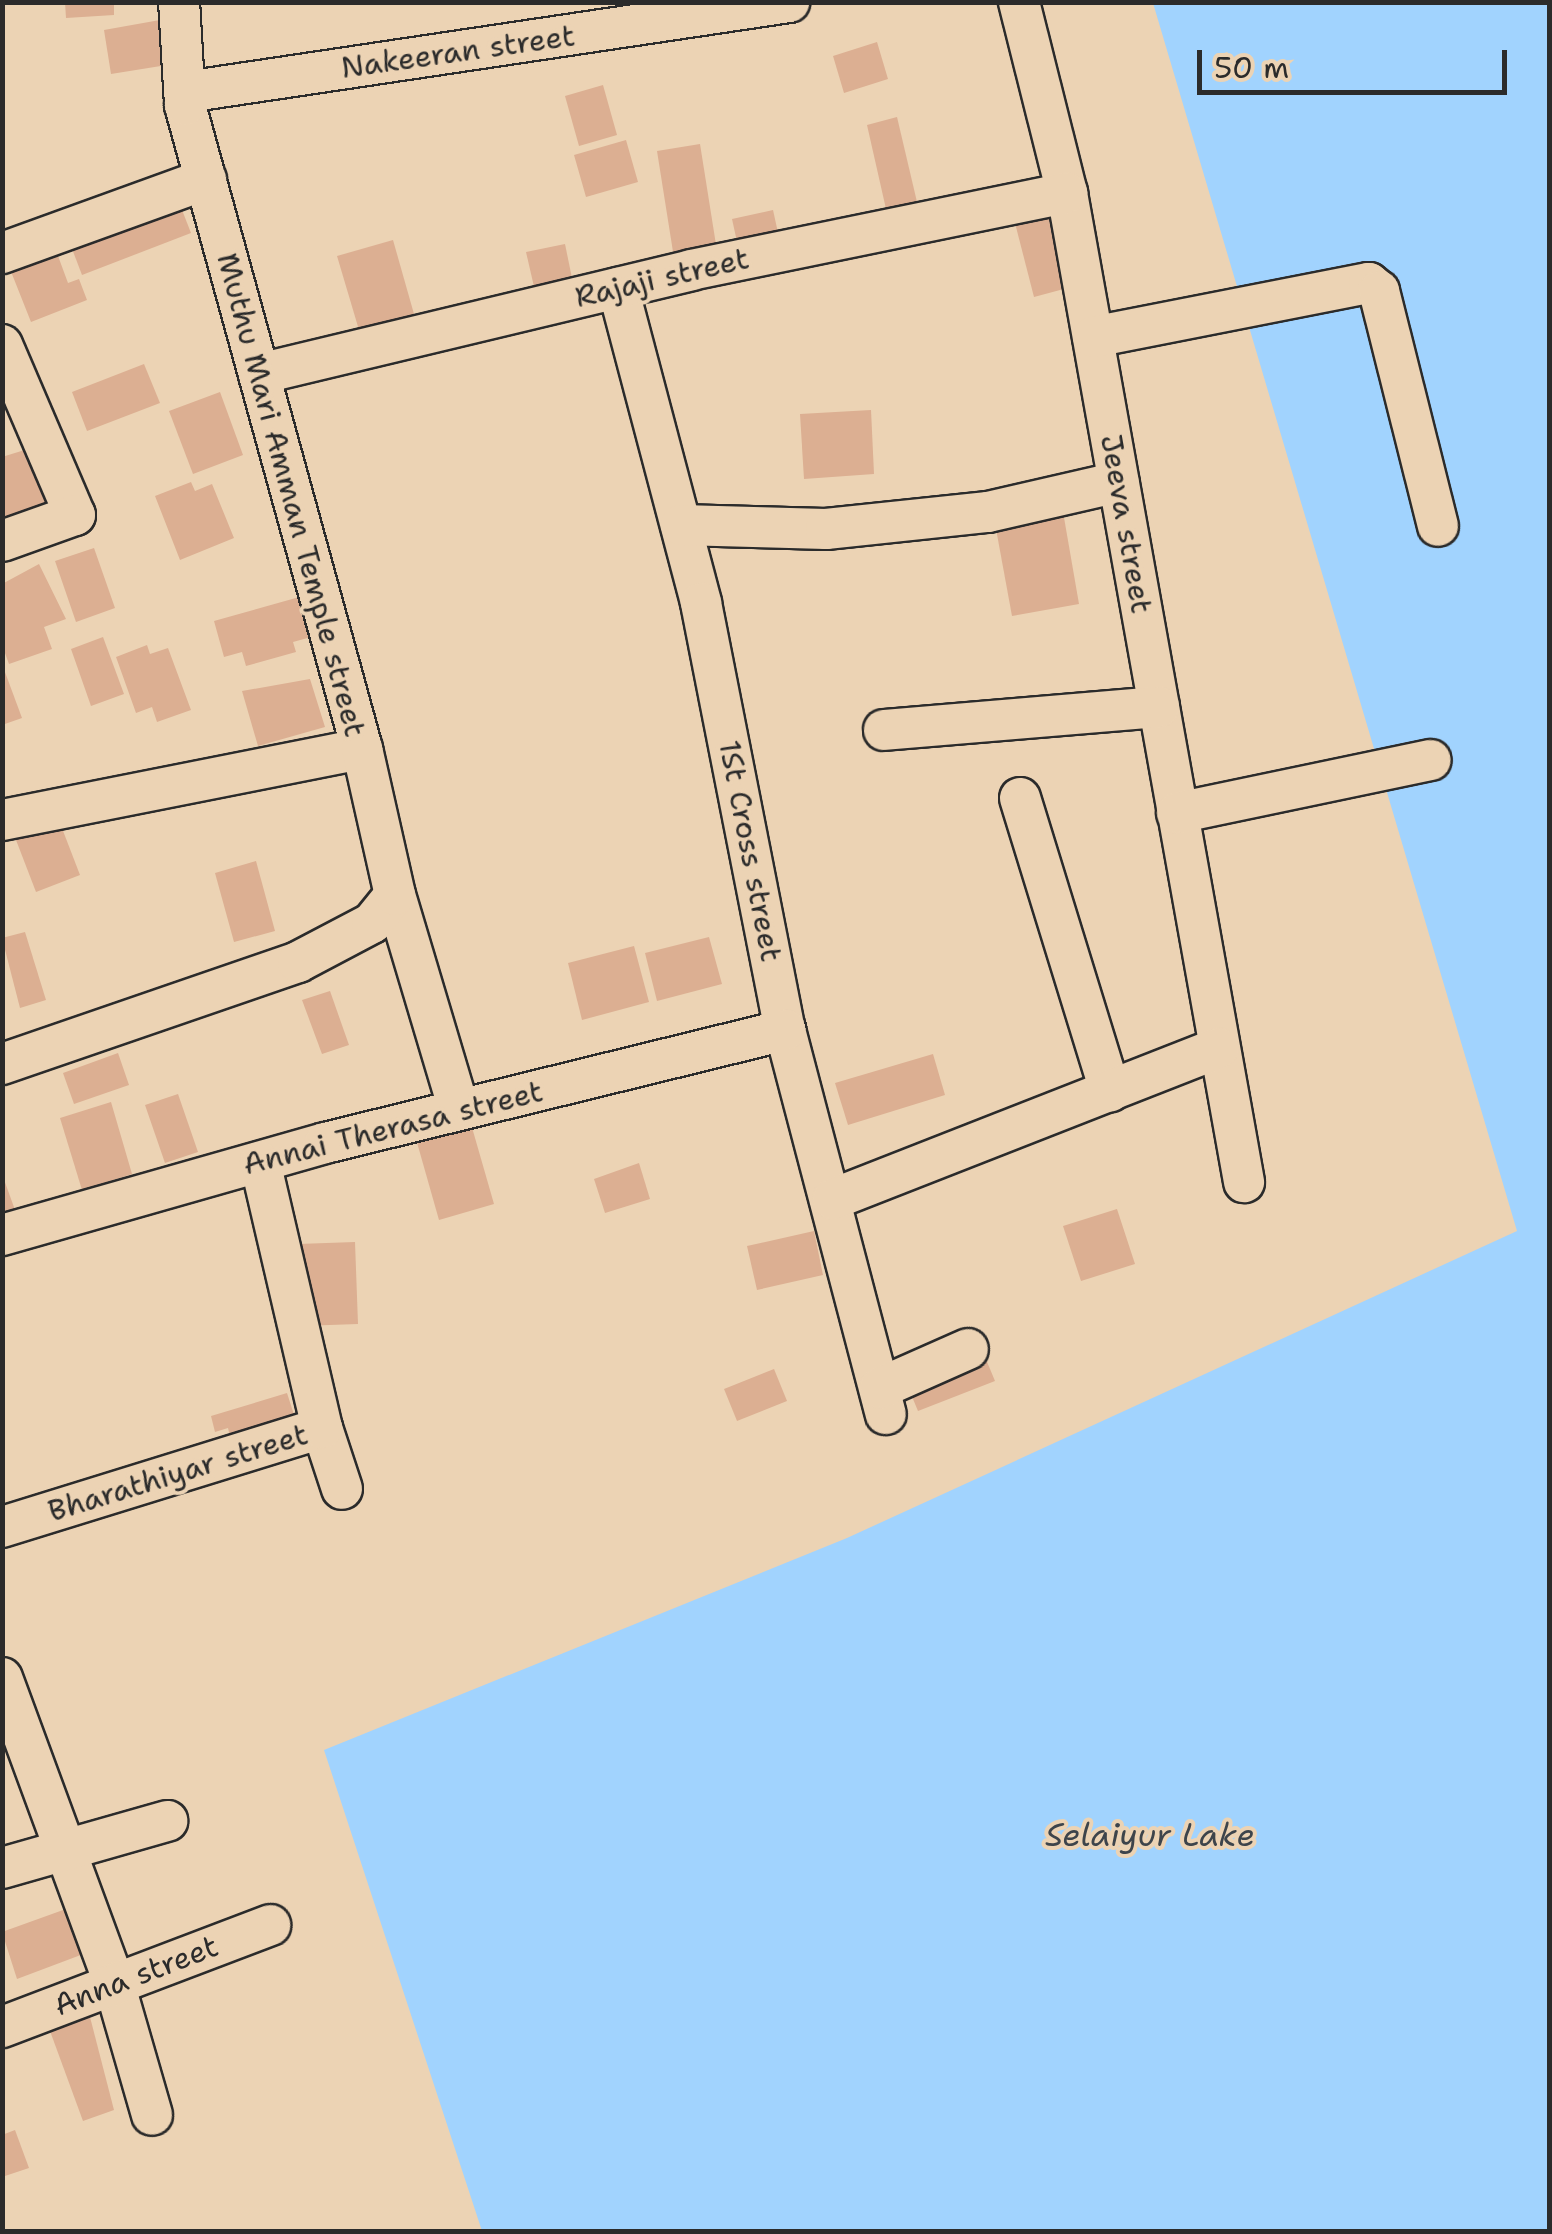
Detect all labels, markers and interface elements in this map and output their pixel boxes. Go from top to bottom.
street label: Nakeeran street [339,18,577,86]
scale bar [1202,30,1512,92]
text: 50 m [1214,47,1289,88]
street label: Rajaji street [572,241,752,315]
street label: Muthu Mari Amman Temple street [209,249,373,741]
street label: Jeeva street [1093,432,1159,616]
street label: 1St Cross street [711,737,789,965]
street label: Annai Therasa street [239,1073,547,1183]
street label: Bharathiyar street [44,1416,312,1530]
water label: Selaiyur Lake [1045,1816,1255,1854]
street label: Anna street [49,1928,223,2024]

